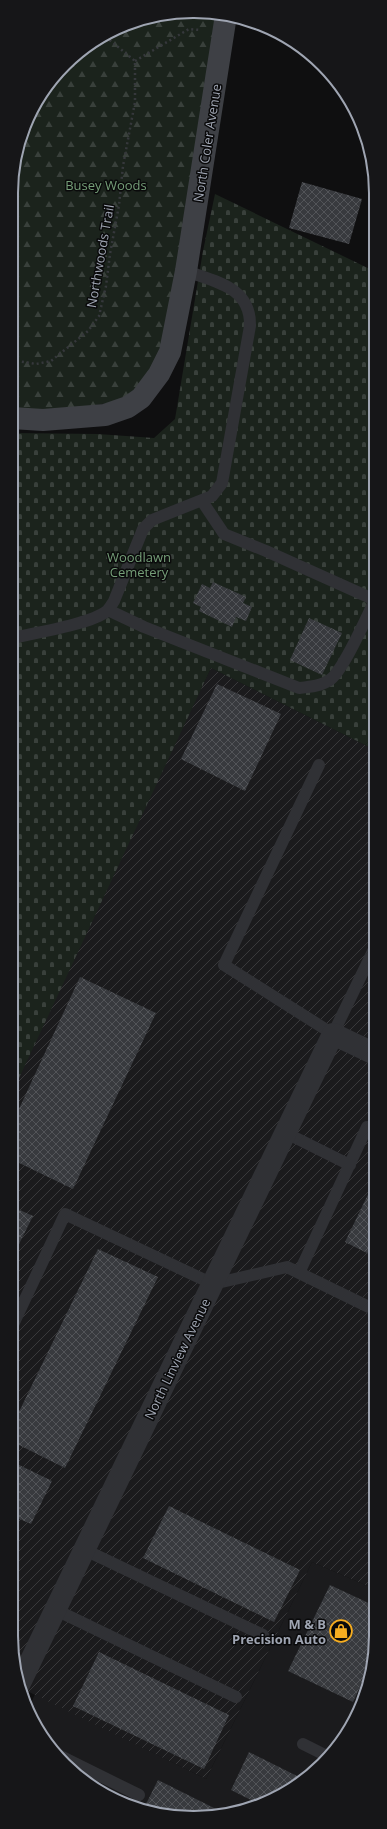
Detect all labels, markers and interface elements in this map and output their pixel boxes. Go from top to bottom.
street label: North Coler Avenue [189,83,225,203]
park label: Busey Woods [65,176,147,194]
street label: Northwoods Trail [82,203,118,309]
park label: Woodlawn Cemetery [107,548,171,581]
street label: North Linview Avenue [140,1295,214,1423]
place label: M & B Precision Auto [232,1615,326,1648]
shop icon: M & B Precision Auto [328,1618,354,1644]

